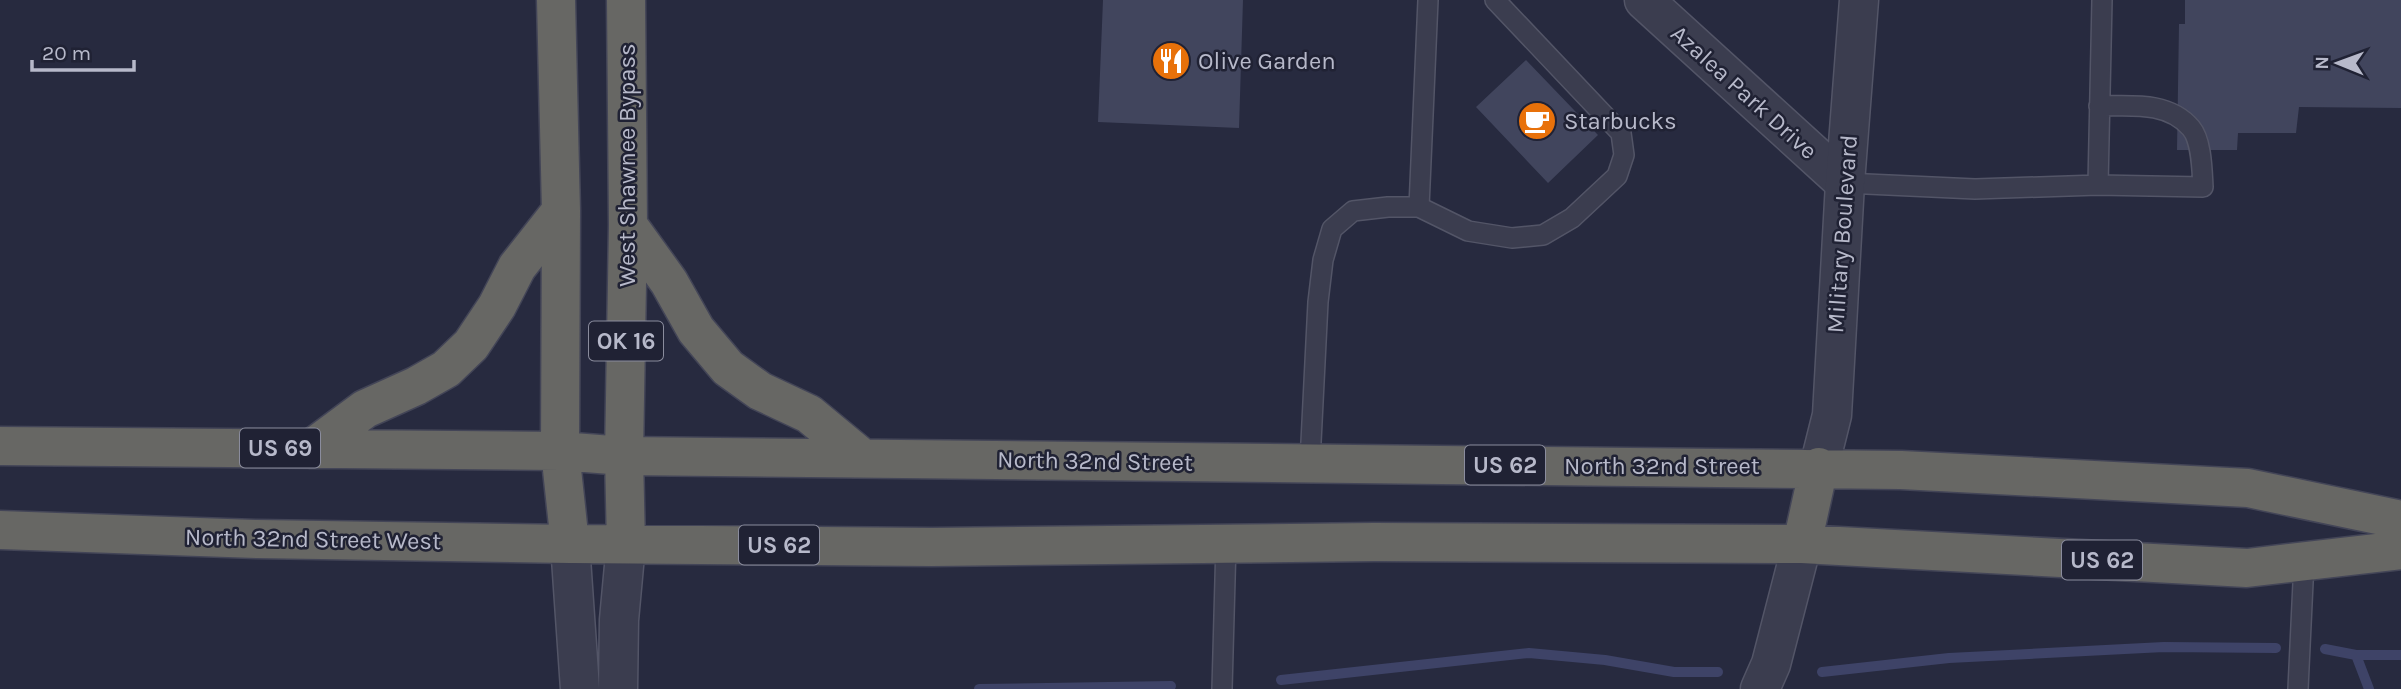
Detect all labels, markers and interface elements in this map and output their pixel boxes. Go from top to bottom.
street label: Azalea Park Drive [1665,19,1823,165]
scale bar [32,28,133,72]
north arrow [2303,28,2373,98]
restaurant icon: Olive Garden [1150,40,1192,82]
text: 20 m [42,41,91,65]
street label: West Shawnee Bypass [613,43,641,287]
place label: Olive Garden [1198,47,1336,75]
text: N [2311,56,2333,70]
cafe icon: Starbucks [1516,100,1558,142]
place label: Starbucks [1564,107,1677,135]
street label: Military Boulevard [1821,134,1863,334]
road number: OK 16 [589,322,663,360]
road number: US 69 [240,428,320,468]
street label: North 32nd Street [997,445,1193,477]
road number: US 62 [1465,446,1545,485]
street label: North 32nd Street [1564,452,1760,480]
street label: North 32nd Street West [185,523,441,555]
road number: US 62 [739,526,819,565]
road number: US 62 [2062,540,2142,580]

